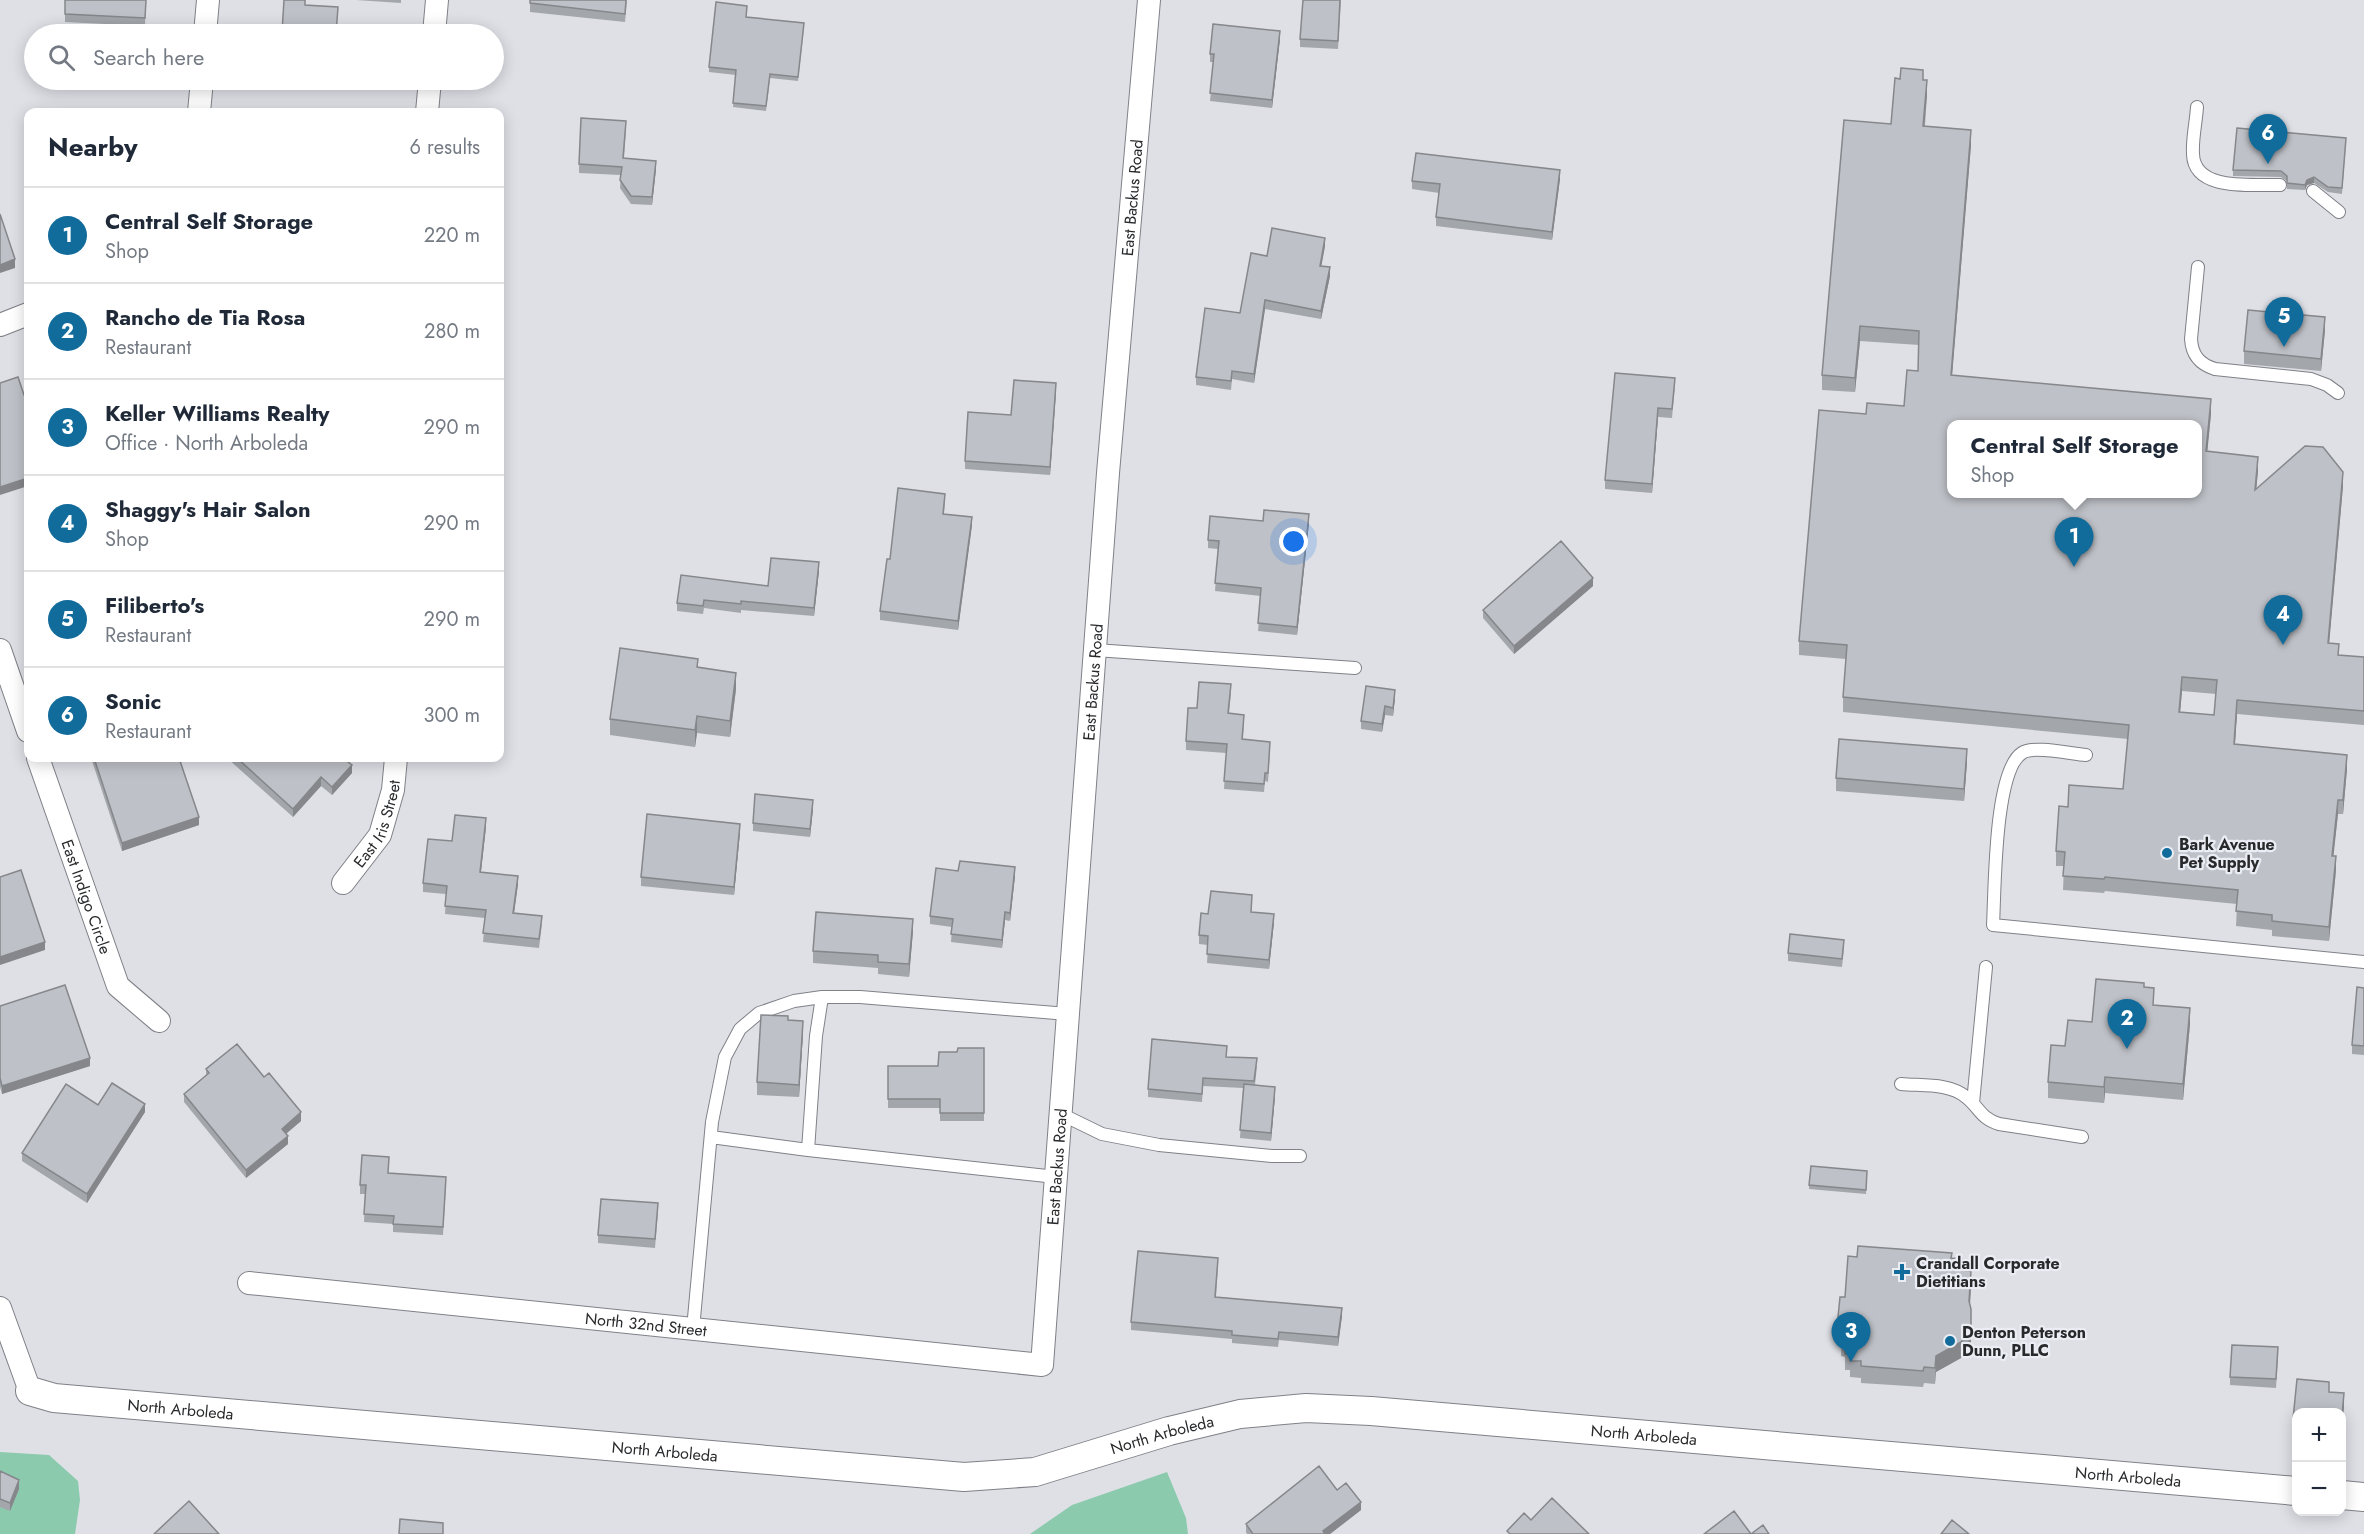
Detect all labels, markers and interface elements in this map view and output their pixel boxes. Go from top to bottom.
search box [24,24,504,90]
icon: search [45,41,78,74]
text: Search here [93,41,204,73]
pin: 6 [2248,114,2288,164]
text: Nearby [48,128,137,166]
text: 6 results [410,133,480,162]
street label: East Backus Road [1116,138,1149,257]
text: Central Self Storage [105,205,313,237]
text: 1 [62,221,73,250]
text: 220 m [424,221,480,250]
text: Shop [105,237,149,266]
pin: 5 [2264,298,2304,347]
text: Rancho de Tia Rosa [105,301,305,333]
text: 2 [61,317,74,346]
text: 280 m [424,317,480,346]
text: Restaurant [105,333,191,362]
text: Keller Williams Realty [105,397,330,429]
text: 3 [61,413,74,442]
text: 290 m [424,413,480,442]
popup [1947,420,2202,498]
text: Office · North Arboleda [105,429,308,458]
text: Central Self Storage [1970,429,2179,461]
text: Shop [1970,461,2014,490]
text: Shaggy's Hair Salon [105,493,311,525]
text: 4 [61,509,74,538]
text: 290 m [424,509,480,538]
pin: 1 [2054,518,2094,567]
text: Shop [105,525,149,554]
your location [1279,527,1308,556]
text: Filiberto's [105,589,204,621]
pin: 4 [2264,596,2302,645]
text: 5 [61,605,74,634]
text: 290 m [424,605,480,634]
text: Restaurant [105,621,191,650]
street label: East Backus Road [1077,623,1109,741]
text: Sonic [105,685,161,717]
text: 6 [61,701,74,730]
text: 300 m [423,701,480,730]
text: Restaurant [105,717,191,746]
street label: East Iris Street [348,779,406,872]
place label: Bark Avenue Pet Supply [2179,833,2275,874]
street label: East Indigo Circle [55,836,117,957]
marker: Bark Avenue Pet Supply [2160,846,2174,860]
pin: 2 [2108,1000,2146,1049]
street label: East Backus Road [1041,1108,1073,1226]
place label: Crandall Corporate Dietitians [1916,1252,2060,1293]
marker: Crandall Corporate Dietitians [1893,1263,1911,1281]
street label: North 32nd Street [584,1307,708,1342]
pin: 3 [1832,1312,1870,1362]
place label: Denton Peterson Dunn, PLLC [1962,1321,2086,1362]
marker: Denton Peterson Dunn, PLLC [1943,1334,1957,1348]
street label: North Arboleda [126,1393,234,1426]
map controls [2292,1408,2346,1516]
button: + [2292,1408,2346,1462]
street label: North Arboleda [1108,1410,1216,1460]
street label: North Arboleda [1590,1419,1698,1451]
street label: North Arboleda [611,1435,719,1468]
street label: North Arboleda [2074,1461,2182,1493]
button: − [2292,1462,2346,1516]

